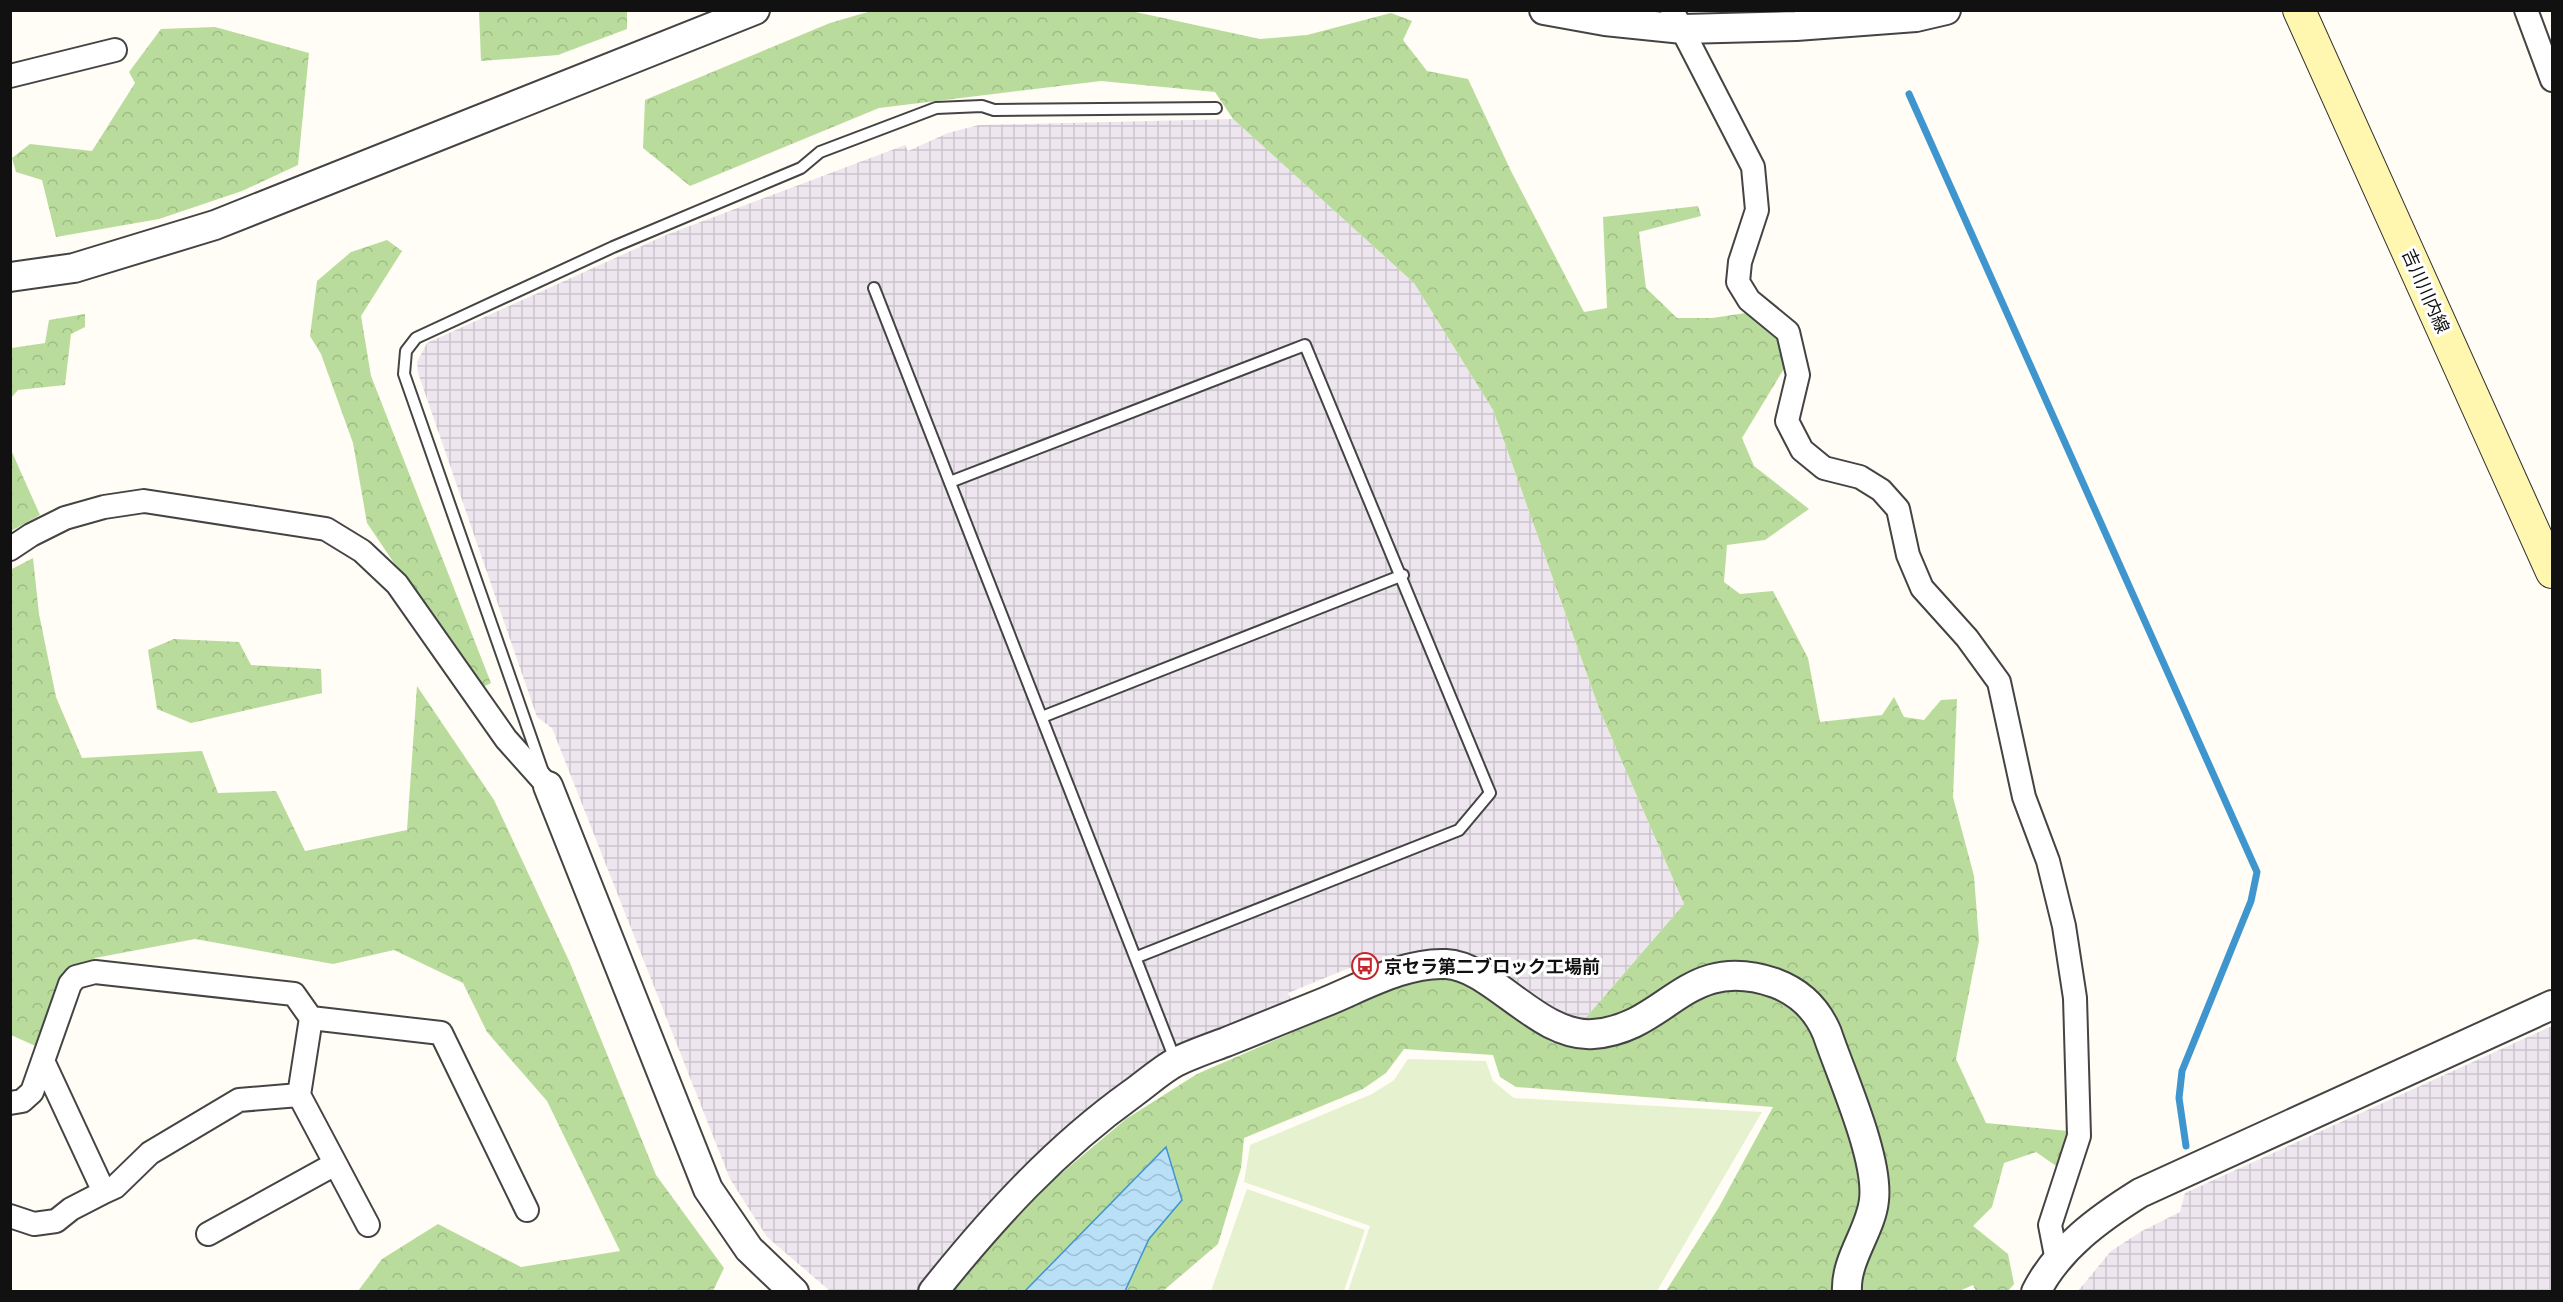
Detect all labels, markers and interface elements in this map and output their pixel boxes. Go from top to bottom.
street label: 吉川川内線 [2398,246,2454,336]
bus stop icon: 京セラ第二ブロック工場前 [1350,951,1380,981]
place label: 京セラ第二ブロック工場前 [1384,956,1600,977]

